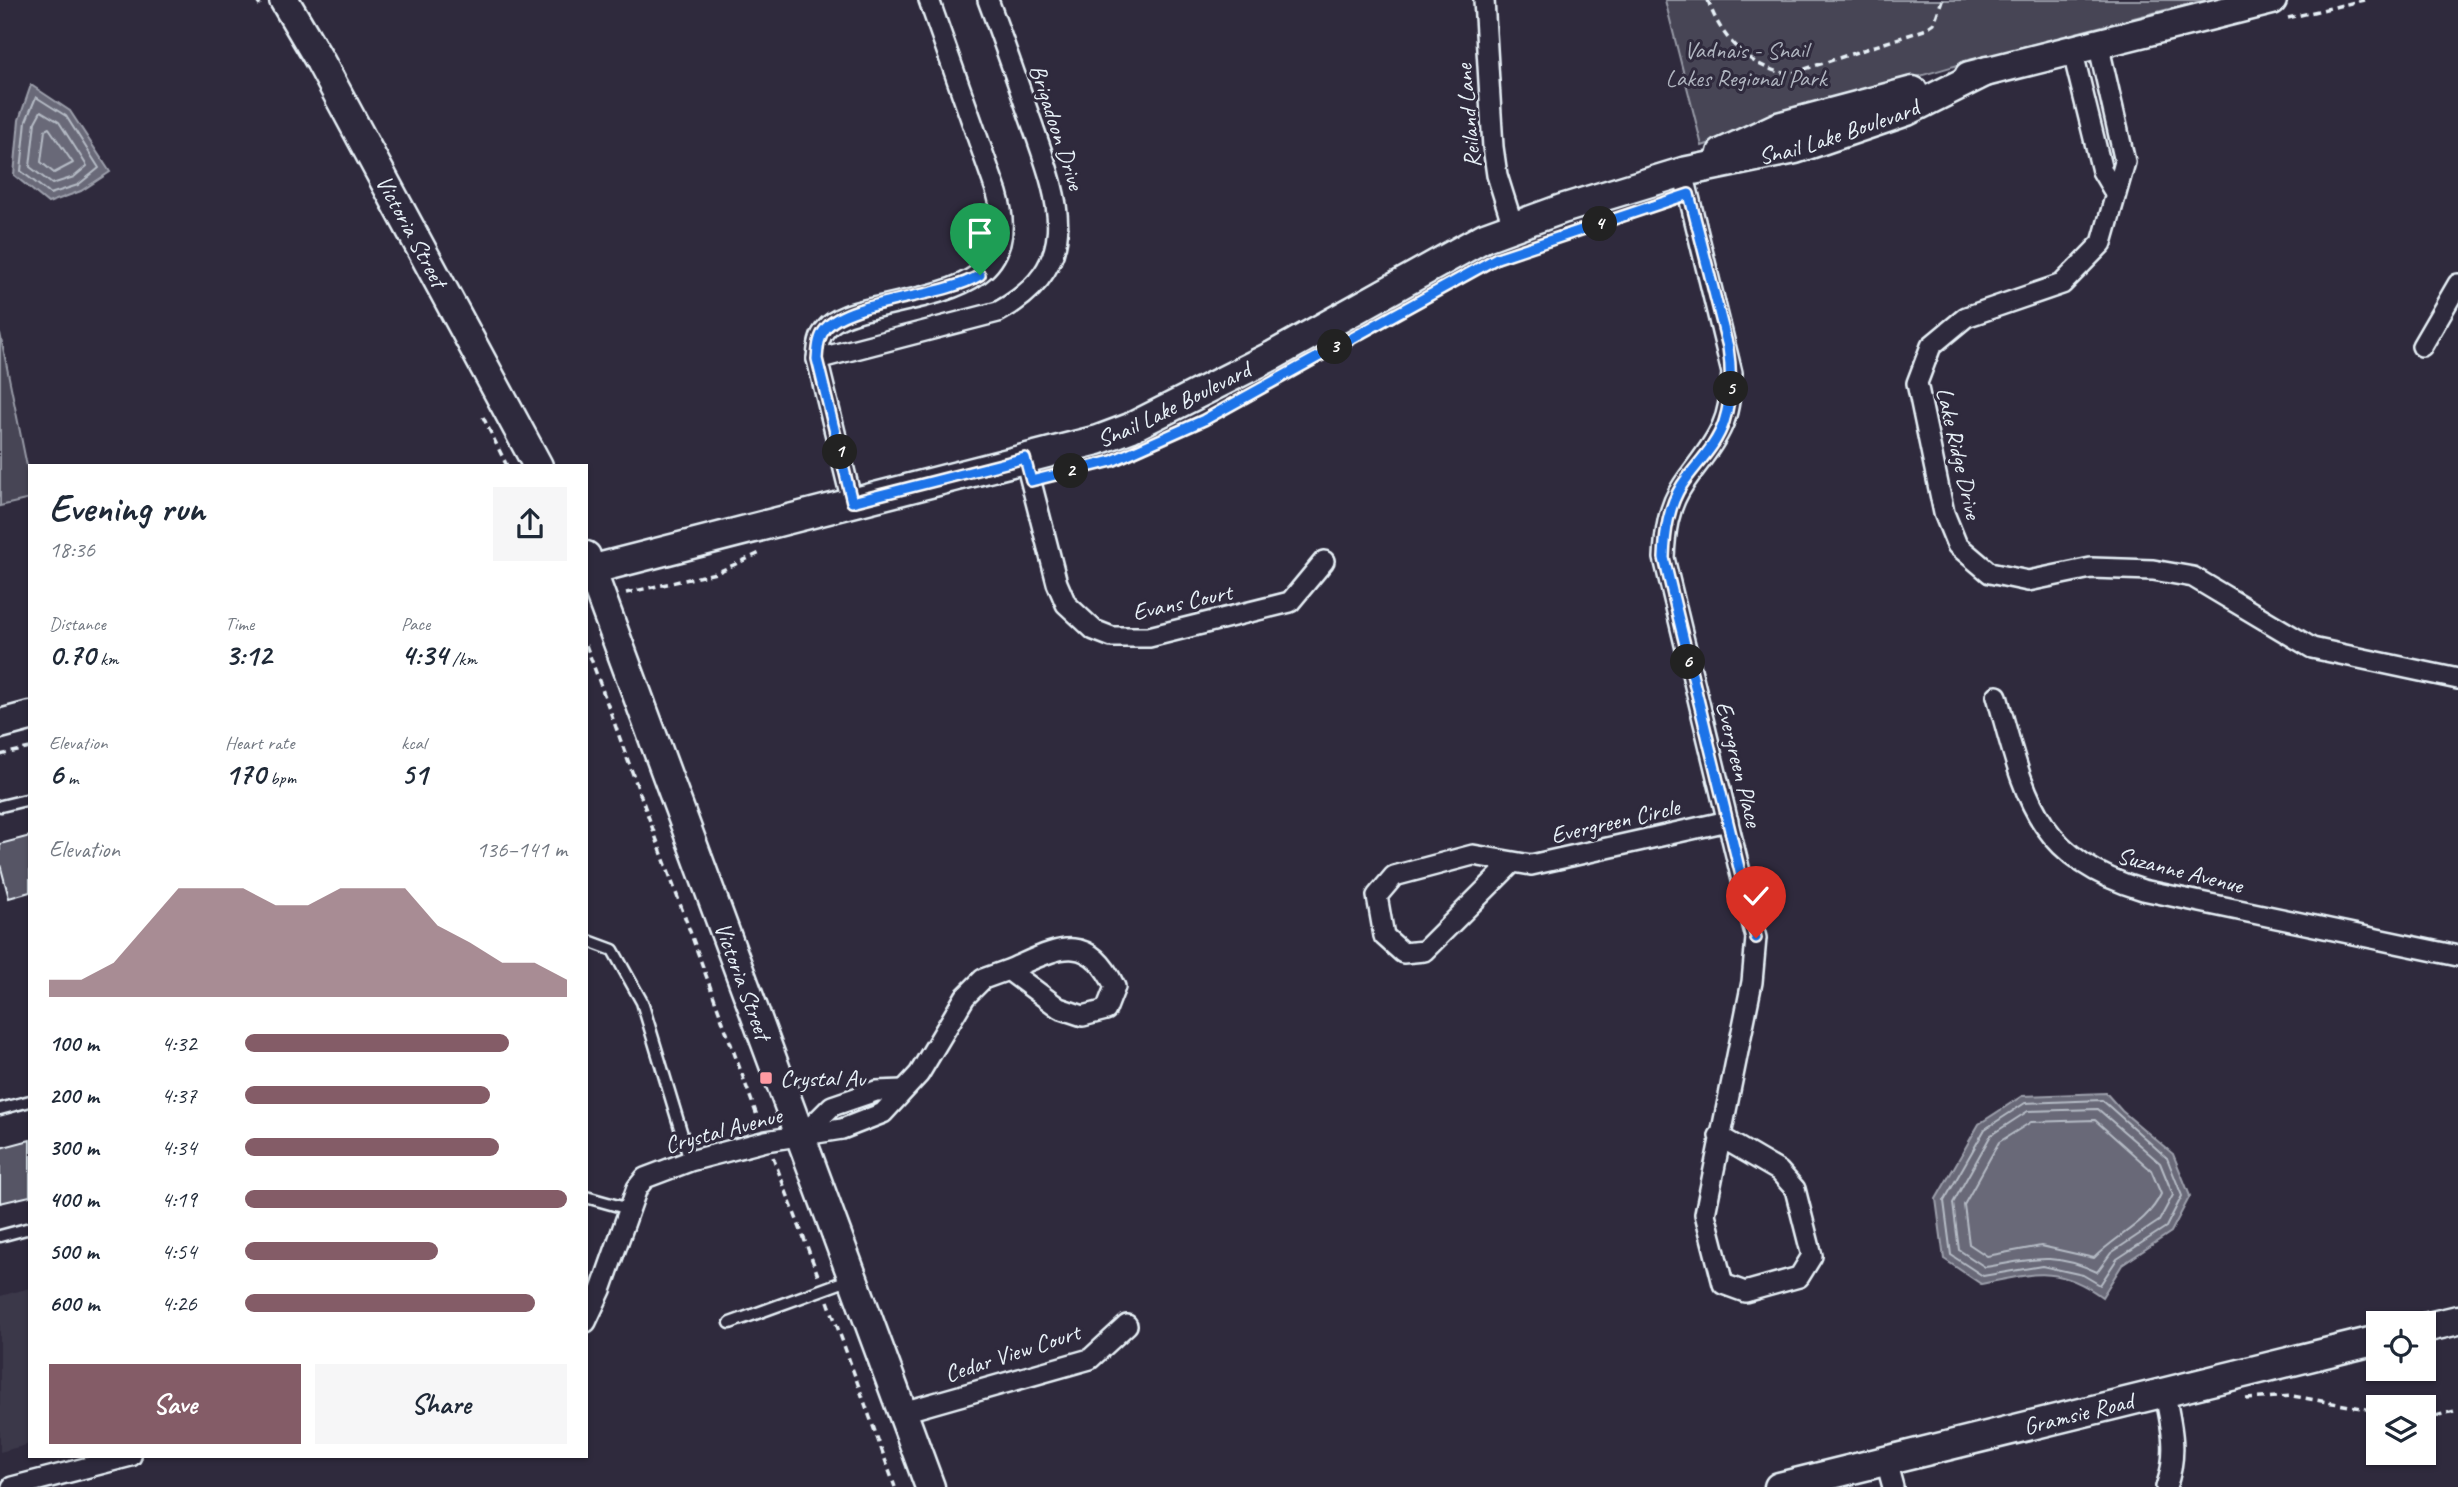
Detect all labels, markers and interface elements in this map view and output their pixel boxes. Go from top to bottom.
park label: Vadnais - Snail Lakes Regional Park [1665,35,1829,93]
street label: Brigadoon Drive [1023,61,1092,195]
street label: Reiland Lane [1448,61,1487,169]
street label: Snail Lake Boulevard [1756,91,1927,171]
street label: Victoria Street [369,170,455,295]
pin [950,203,1010,275]
pin: 4 [1582,206,1618,242]
text: 4 [1595,211,1604,235]
icon: arrive [961,214,999,252]
pin: 3 [1318,330,1352,364]
text: 3 [1330,334,1339,358]
street label: Snail Lake Boulevard [1093,353,1258,454]
pin: 5 [1714,372,1748,406]
text: 5 [1726,376,1735,400]
street label: Lake Ridge Drive [1929,384,1989,524]
pin: 1 [822,434,858,470]
text: 1 [835,439,844,463]
pin: 2 [1054,454,1088,489]
text: 2 [1066,458,1075,482]
text: Evening run [49,485,205,532]
button: share [493,487,567,561]
text: 18:36 [49,535,95,564]
street label: Evans Court [1130,576,1236,627]
text: Distance [49,612,106,636]
text: Time [225,612,254,636]
text: Pace [401,612,430,636]
text: 0.70 [49,636,95,674]
text: 3:12 [225,636,271,674]
text: 4:34 [401,636,447,674]
pin: 6 [1670,644,1706,680]
text: km [95,647,119,671]
text: /km [447,647,477,671]
text: 6 [1683,649,1692,673]
street label: Evergreen Place [1709,698,1770,832]
text: Elevation [49,731,107,755]
text: Heart rate [225,731,294,755]
text: kcal [401,731,426,755]
text: 6 [49,755,63,793]
text: 170 [225,755,265,793]
text: 51 [401,755,428,793]
text: m [63,766,78,790]
text: bpm [265,766,296,790]
street label: Evergreen Circle [1548,791,1684,850]
text: Elevation [49,835,120,864]
text: 136–141 m [476,835,567,864]
street label: Suzanne Avenue [2114,840,2248,901]
pin [1726,866,1786,938]
icon: check [1737,877,1775,915]
street label: Victoria Street [708,918,779,1047]
text: 100 m [49,1029,99,1058]
text: 4:32 [161,1029,197,1058]
place label: Crystal Av [780,1063,867,1093]
marker: Crystal Av [758,1070,774,1086]
text: 200 m [49,1081,99,1110]
text: 4:37 [161,1081,197,1110]
street label: Crystal Avenue [661,1099,787,1160]
text: 300 m [49,1133,99,1162]
text: 4:34 [161,1133,197,1162]
text: 400 m [49,1185,99,1214]
text: 4:19 [161,1185,197,1214]
text: 500 m [49,1237,98,1266]
text: 4:54 [161,1237,197,1266]
text: 600 m [49,1289,99,1318]
text: 4:26 [161,1289,197,1318]
map controls [2366,1311,2436,1465]
button: locate [2366,1311,2436,1381]
street label: Cedar View Court [941,1316,1085,1389]
button: Save [49,1364,301,1444]
button: Share [315,1364,567,1444]
street label: Gramsie Road [2020,1385,2140,1442]
button: layers [2366,1395,2436,1465]

